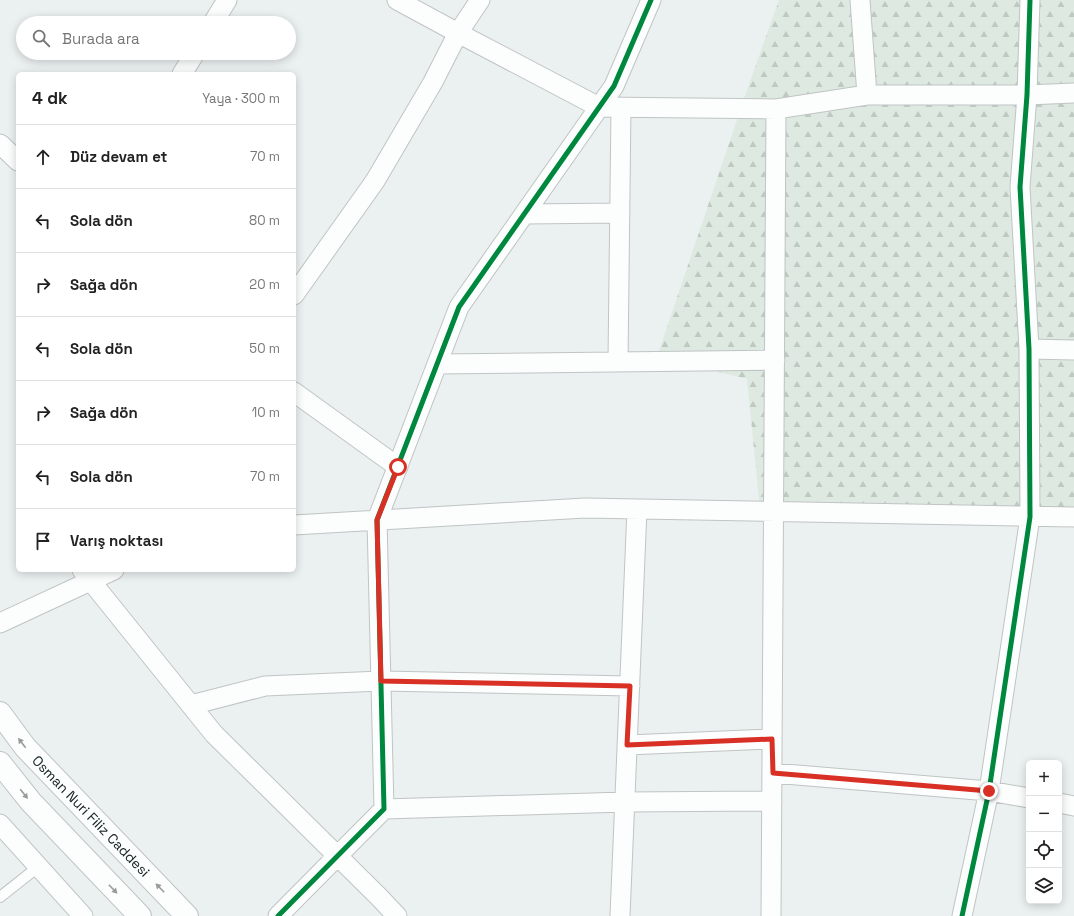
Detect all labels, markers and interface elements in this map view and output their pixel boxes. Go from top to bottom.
search box [16,16,296,60]
icon: search [30,27,52,49]
text: Burada ara [62,29,140,48]
text: 4 dk [32,87,68,109]
text: Yaya · 300 m [202,90,280,107]
icon: ahead [32,146,54,168]
text: Düz devam et [70,147,167,166]
text: 70 m [250,148,280,165]
icon: left [32,210,54,232]
text: Sola dön [70,211,133,230]
text: 80 m [249,212,280,229]
icon: right [32,274,54,296]
text: Sağa dön [70,275,138,294]
text: 20 m [249,276,280,293]
icon: left [32,338,54,360]
text: Sola dön [70,339,133,358]
text: 50 m [249,340,280,357]
icon: right [32,402,54,424]
text: Sağa dön [70,403,138,422]
text: 10 m [252,404,280,421]
route start [389,458,407,476]
icon: left [32,466,54,488]
text: Sola dön [70,467,133,486]
text: 70 m [250,468,280,485]
icon: arrive [32,530,54,552]
text: Varış noktası [70,531,163,550]
one-way arrow [18,738,26,749]
street label: Osman Nuri Filiz Caddesi [28,752,154,880]
map controls [1026,760,1062,904]
button: + [1026,760,1062,796]
route end [980,782,998,800]
one-way arrow [20,788,29,799]
button: − [1026,796,1062,832]
button: locate [1026,832,1062,868]
button: layers [1026,868,1062,904]
one-way arrow [109,883,118,894]
one-way arrow [155,883,165,893]

